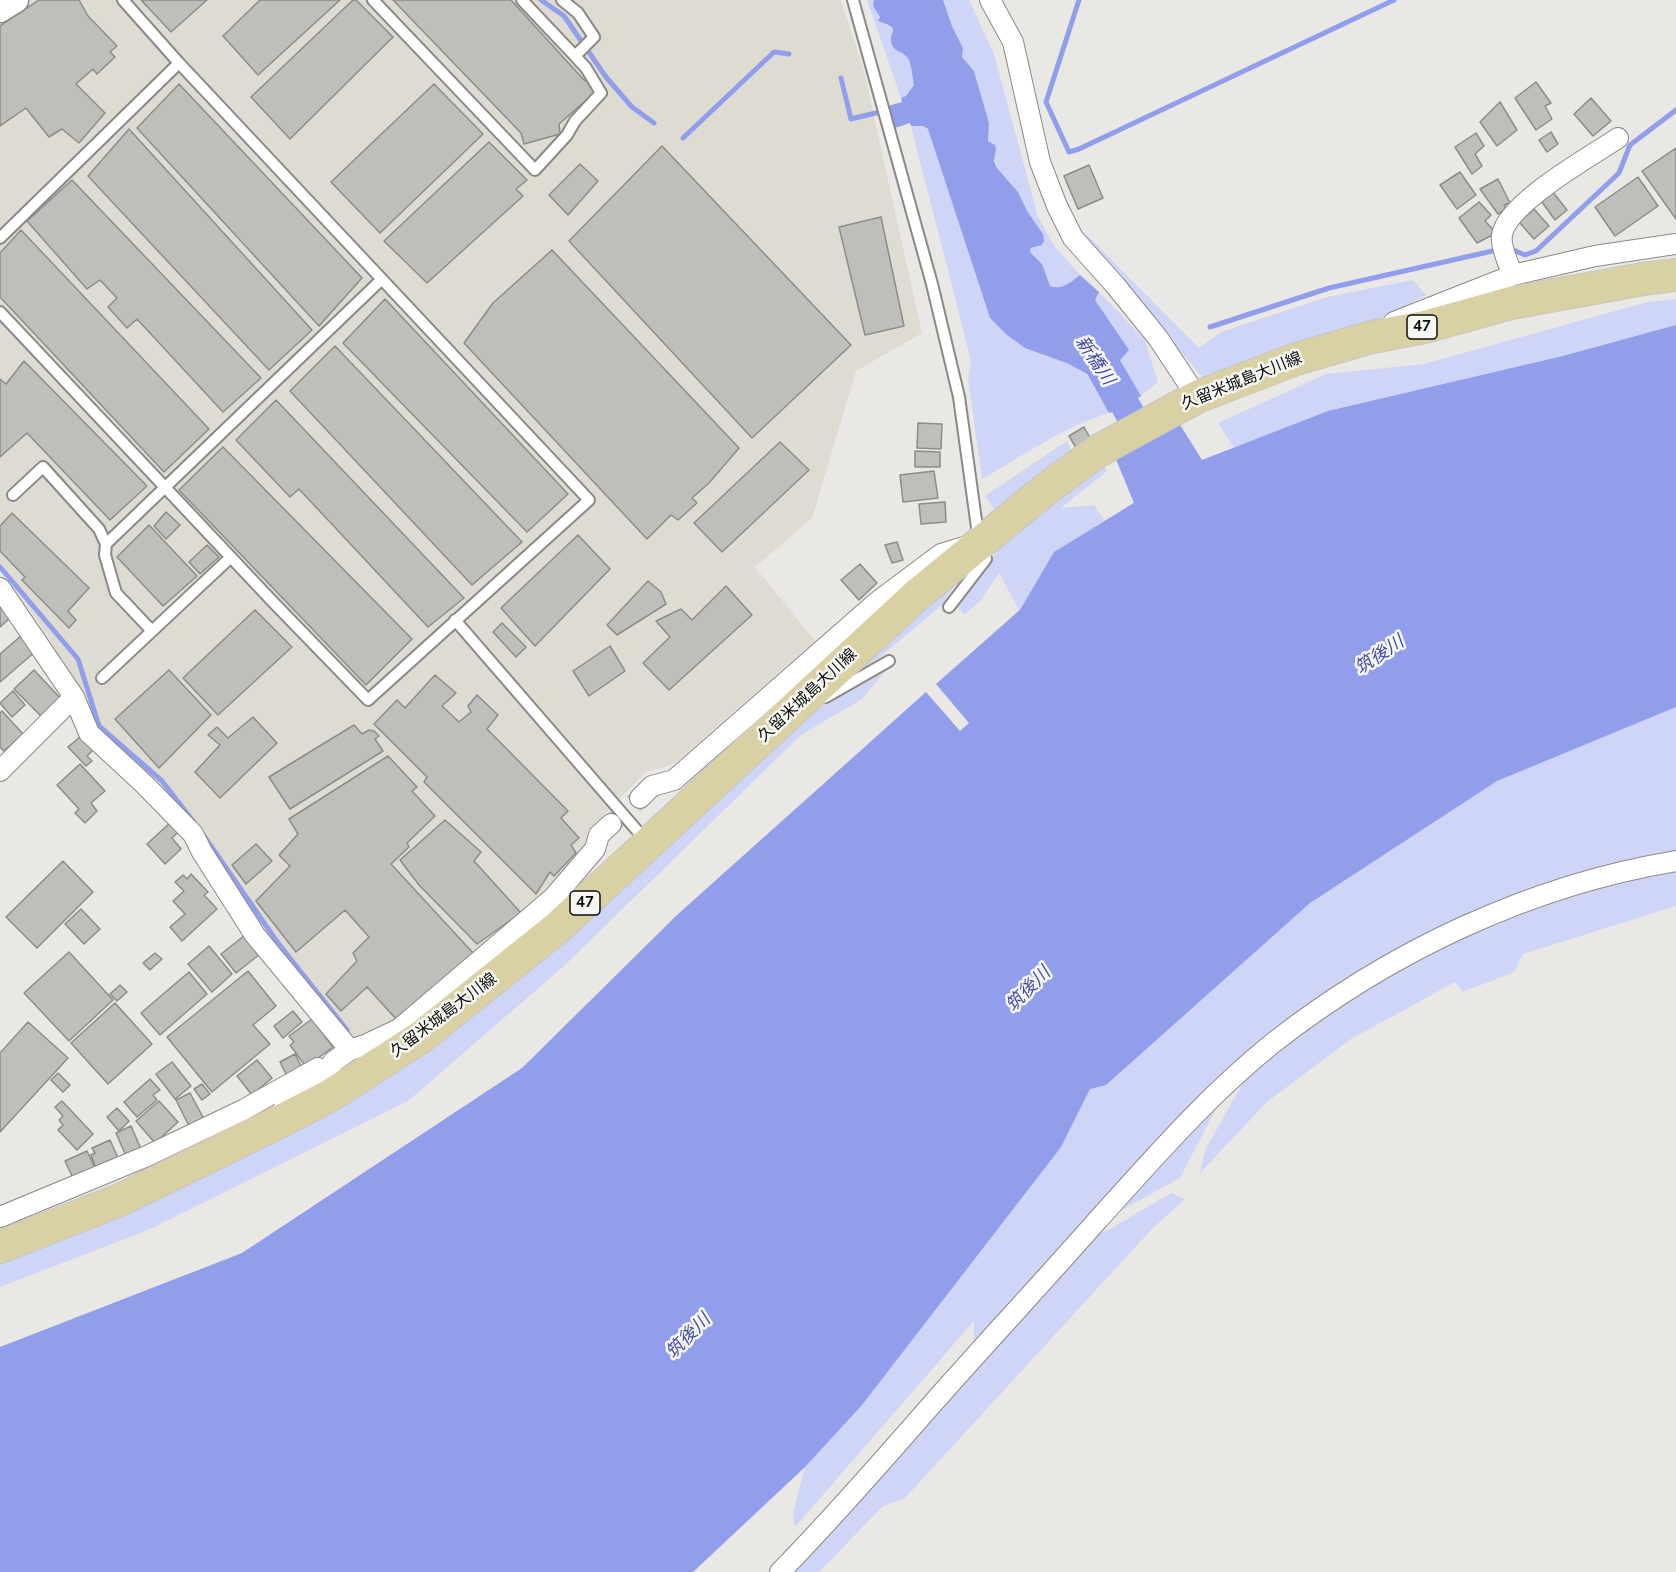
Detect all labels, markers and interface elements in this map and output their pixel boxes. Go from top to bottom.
road number: 47 [1407,315,1437,339]
water label: 新橋川 [1070,333,1118,389]
street label: 久留米城島大川線 [1179,349,1305,415]
water label: 筑後川 [1352,632,1408,680]
street label: 久留米城島大川線 [755,645,861,747]
road number: 47 [570,891,600,915]
water label: 筑後川 [1002,963,1056,1017]
street label: 久留米城島大川線 [387,970,501,1062]
water label: 筑後川 [662,1310,716,1364]

